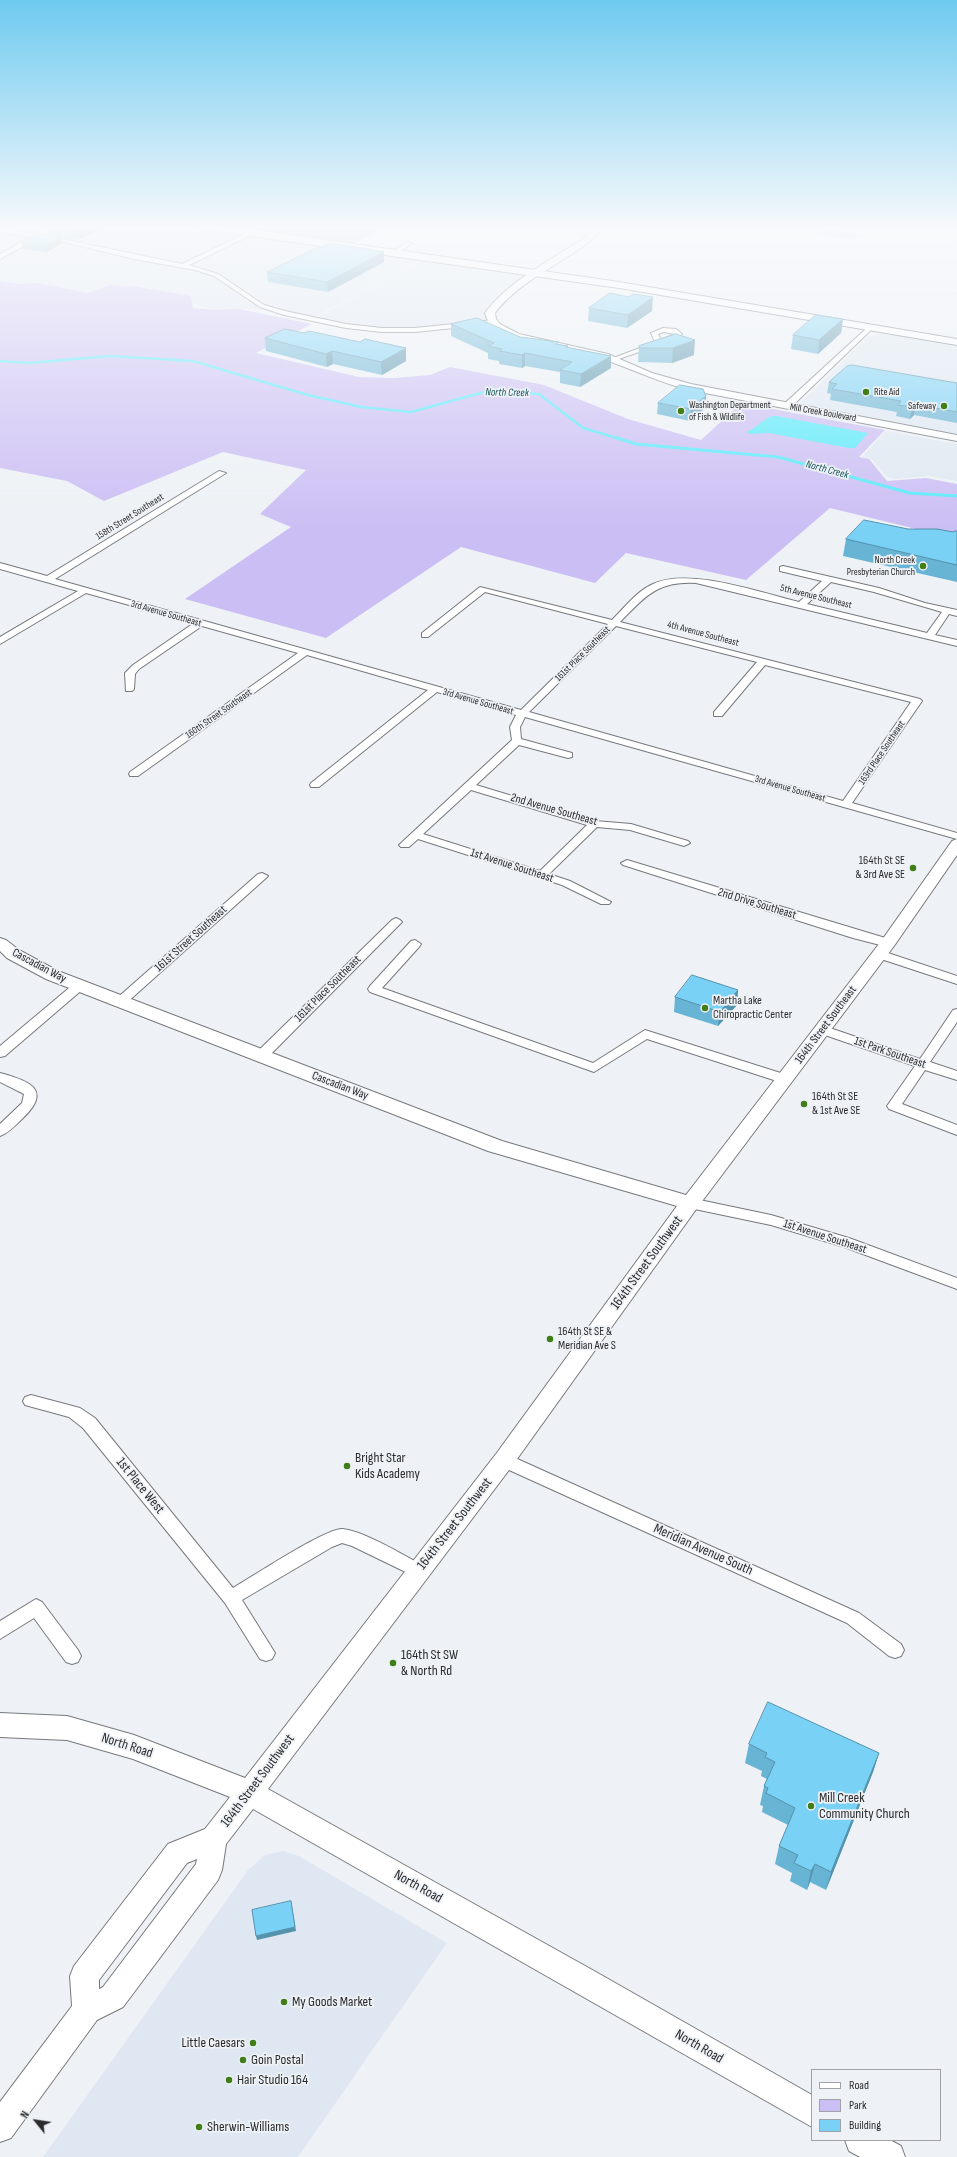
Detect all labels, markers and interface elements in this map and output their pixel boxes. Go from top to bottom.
water label: North Creek [485,386,529,400]
place label: Rite Aid [874,386,899,398]
marker: Rite Aid [861,387,871,397]
place label: Washington Department of Fish & Wildlife [689,399,771,422]
place label: Safeway [908,400,936,412]
street label: Mill Creek Boulevard [789,401,857,425]
marker: Safeway [939,401,949,411]
marker: Washington Department of Fish & Wildlife [676,406,686,416]
water label: North Creek [804,458,850,482]
street label: 158th Street Southeast [94,491,166,543]
place label: North Creek Presbyterian Church [847,554,915,578]
marker: North Creek Presbyterian Church [918,561,928,571]
street label: 5th Avenue Southeast [779,582,853,612]
street label: 3rd Avenue Southeast [129,598,203,630]
street label: 4th Avenue Southeast [666,619,740,649]
street label: 161st Place Southeast [553,624,613,684]
street label: 3rd Avenue Southeast [441,686,515,718]
street label: 160th Street Southeast [183,687,255,741]
street label: 163rd Place Southeast [856,719,908,787]
street label: 3rd Avenue Southeast [753,773,827,805]
street label: 2nd Avenue Southeast [509,791,599,829]
street label: 1st Avenue Southeast [469,846,555,886]
place label: 164th St SE & 3rd Ave SE [855,854,905,882]
marker: 164th St SE & 3rd Ave SE [908,863,918,873]
street label: 2nd Drive Southeast [716,885,798,923]
street label: 161st Street Southeast [152,903,230,975]
street label: Cascadian Way [9,946,69,986]
street label: 161st Place Southeast [292,953,364,1025]
street label: 164th Street Southeast [792,983,860,1067]
place label: Martha Lake Chiropractic Center [713,994,792,1022]
marker: Martha Lake Chiropractic Center [700,1003,710,1013]
street label: 1st Park Southeast [852,1034,928,1072]
street label: Cascadian Way [310,1069,370,1103]
place label: 164th St SE & 1st Ave SE [812,1090,860,1118]
marker: 164th St SE & 1st Ave SE [799,1099,809,1109]
street label: 164th Street Southwest [607,1213,687,1313]
street label: 1st Avenue Southeast [782,1217,868,1257]
place label: 164th St SE & Meridian Ave S [558,1325,616,1353]
marker: 164th St SE & Meridian Ave S [545,1334,555,1344]
place label: Bright Star Kids Academy [355,1450,420,1482]
street label: 1st Place West [112,1454,168,1518]
marker: Bright Star Kids Academy [342,1461,352,1471]
street label: 164th Street Southwest [414,1475,496,1573]
street label: Meridian Avenue South [651,1521,755,1579]
place label: 164th St SW & North Rd [401,1647,458,1680]
marker: 164th St SW & North Rd [388,1658,398,1668]
street label: North Road [99,1730,155,1762]
street label: 164th Street Southwest [218,1731,298,1831]
place label: Mill Creek Community Church [819,1790,910,1822]
marker: Mill Creek Community Church [806,1801,816,1811]
street label: North Road [391,1867,445,1907]
place label: My Goods Market [292,1994,372,2010]
marker: My Goods Market [279,1997,289,2007]
street label: North Road [672,2026,726,2068]
place label: Little Caesars [181,2035,245,2051]
marker: Little Caesars [248,2038,258,2048]
place label: Goin Postal [251,2052,304,2068]
marker: Goin Postal [238,2055,248,2065]
legend [811,2069,941,2141]
place label: Hair Studio 164 [237,2072,308,2088]
marker: Hair Studio 164 [224,2075,234,2085]
text: Road [849,2078,869,2093]
text: Park [849,2098,867,2113]
north arrow [16,2101,56,2141]
text: N [18,2109,32,2121]
text: Building [849,2118,881,2133]
place label: Sherwin-Williams [207,2119,289,2135]
marker: Sherwin-Williams [194,2122,204,2132]

